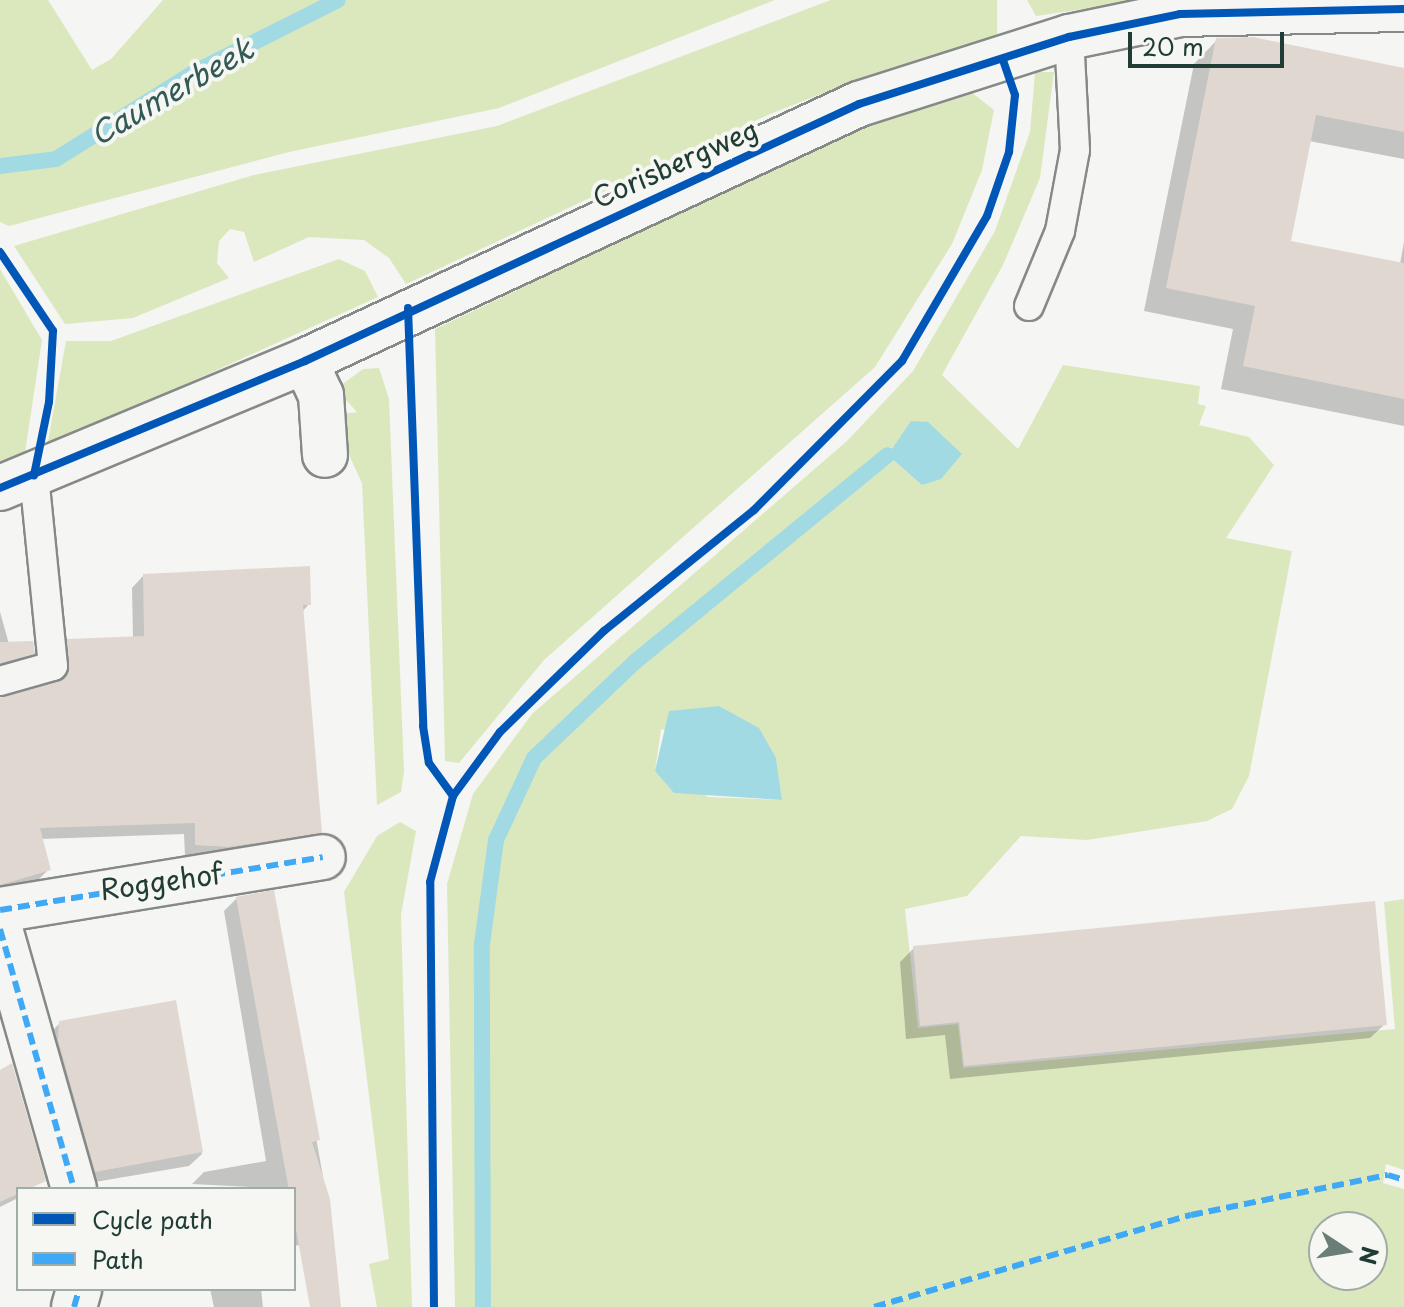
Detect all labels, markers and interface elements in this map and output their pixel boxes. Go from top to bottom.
scale bar [1132,16,1288,66]
text: 20 m [1142,28,1204,64]
water label: Caumerbeek [83,30,259,152]
street label: Corisbergweg [587,112,763,214]
street label: Roggehof [98,856,224,906]
legend [16,1187,296,1291]
text: Cycle path [92,1201,213,1237]
north arrow [1308,1211,1388,1291]
text: Path [92,1241,144,1277]
text: N [1352,1244,1388,1268]

